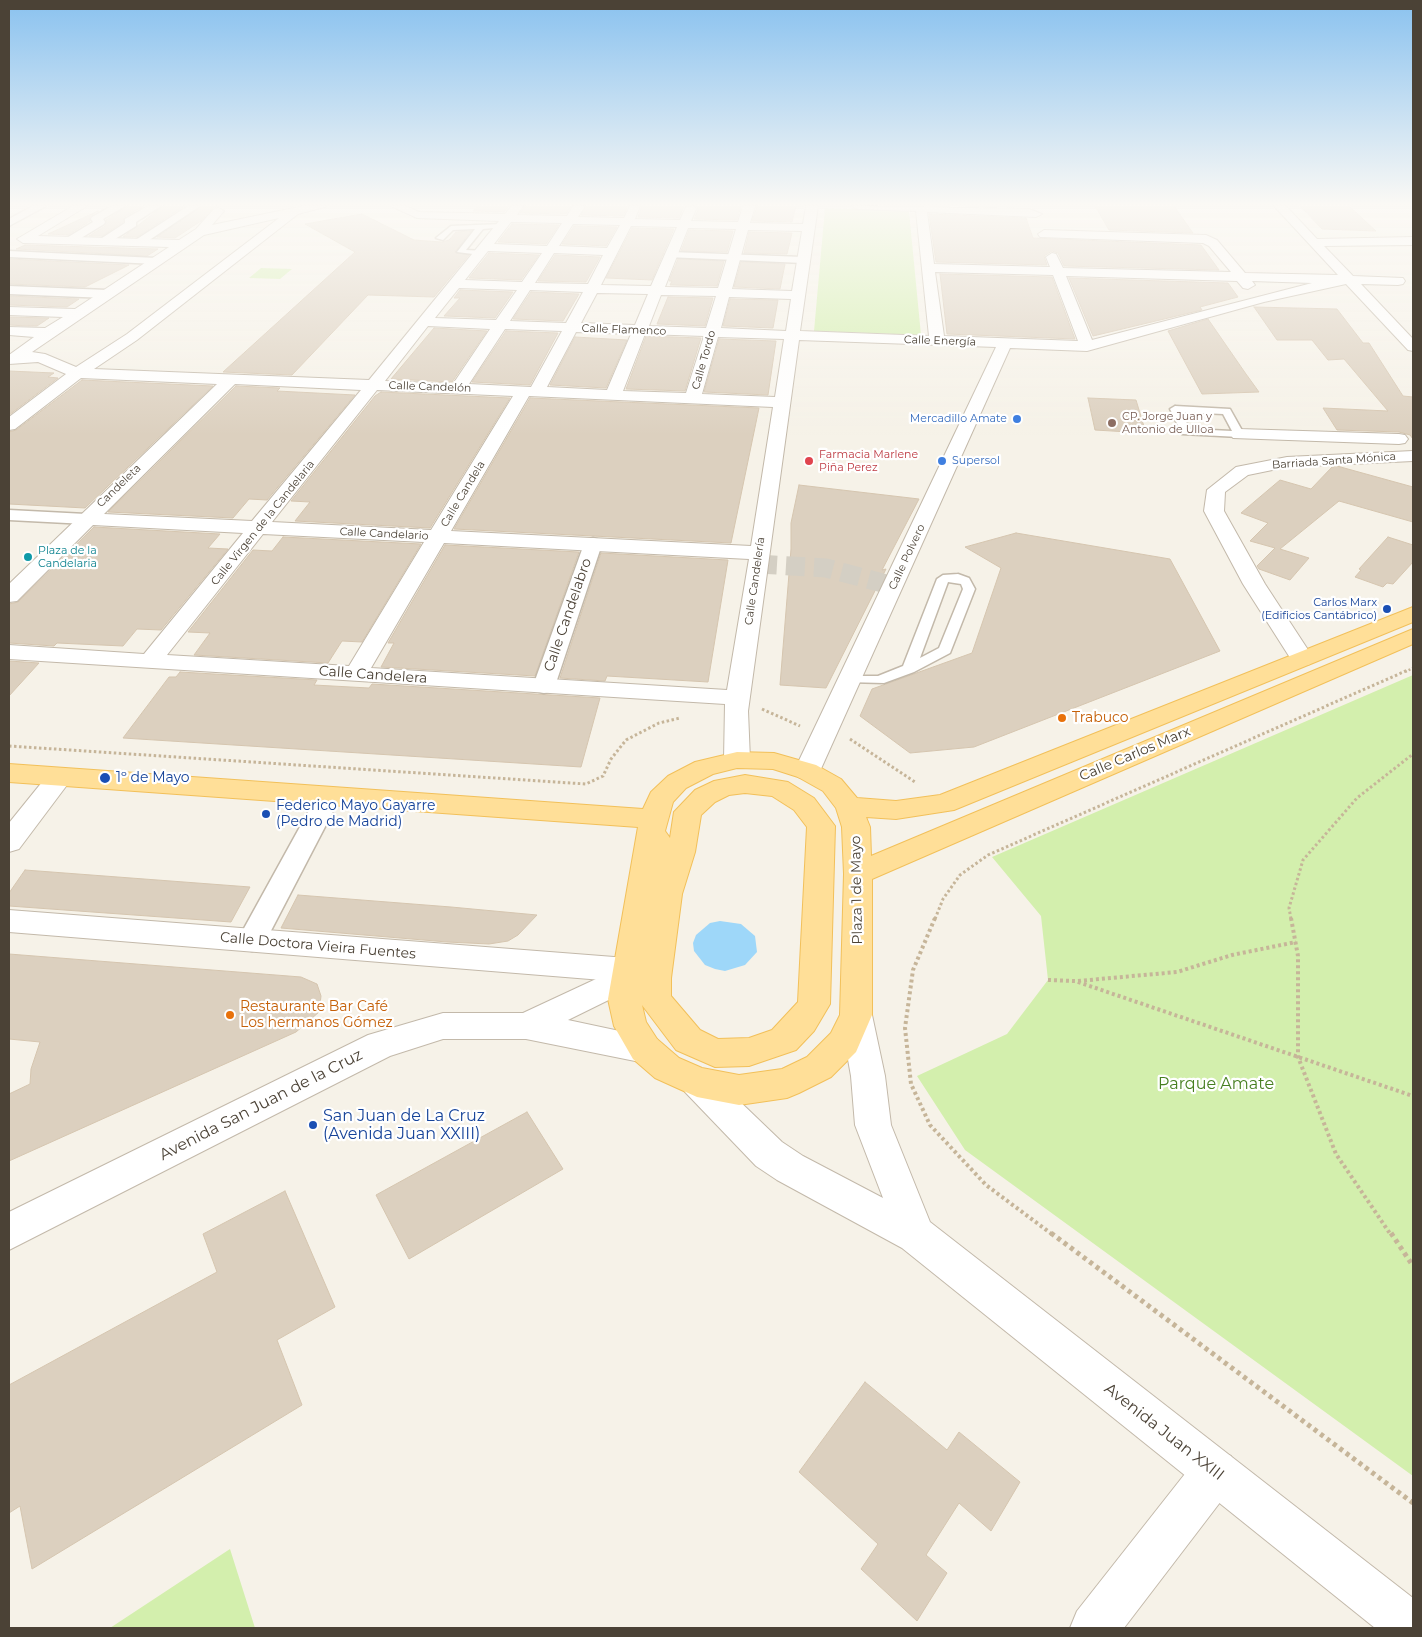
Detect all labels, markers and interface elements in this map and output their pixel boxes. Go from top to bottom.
street label: Calle Flamenco [581,322,667,338]
street label: Calle Tordo [689,329,719,391]
street label: Calle Energía [904,333,976,349]
street label: Calle Candelón [388,379,472,395]
place label: CP. Jorge Juan y Antonio de Ulloa [1122,410,1214,436]
place label: Mercadillo Amate [910,412,1007,426]
marker: Mercadillo Amate [1011,413,1023,425]
marker: CP. Jorge Juan y Antonio de Ulloa [1106,417,1118,429]
place label: Farmacia Marlene Piña Perez [819,448,918,474]
street label: Barriada Santa Mónica [1271,450,1397,472]
place label: Supersol [952,454,1000,468]
marker: Farmacia Marlene Piña Perez [803,455,815,467]
marker: Supersol [936,455,948,467]
street label: Calle Virgen de la Candelaria [208,458,318,588]
street label: Calle Candela [438,459,488,529]
street label: Candeleta [94,462,144,510]
street label: Calle Polvero [886,522,928,592]
street label: Calle Candelario [339,525,429,543]
street label: Calle Candelería [742,536,768,626]
place label: Plaza de la Candelaria [38,544,97,570]
marker: Plaza de la Candelaria [22,551,34,563]
street label: Calle Candelabro [541,556,595,674]
place label: Carlos Marx (Edificios Cantábrico) [1261,596,1377,622]
marker: Carlos Marx (Edificios Cantábrico) [1381,603,1393,615]
street label: Calle Candelera [318,663,428,687]
place label: Trabuco [1072,710,1129,726]
marker: Trabuco [1056,712,1068,724]
street label: Calle Carlos Marx [1077,723,1193,785]
place label: 1º de Mayo [116,770,190,786]
marker: 1º de Mayo [98,771,112,785]
place label: Federico Mayo Gayarre (Pedro de Madrid) [276,798,435,830]
marker: Federico Mayo Gayarre (Pedro de Madrid) [260,808,272,820]
street label: Plaza 1 de Mayo [848,835,866,945]
street label: Calle Doctora Vieira Fuentes [219,929,417,963]
place label: Restaurante Bar Café Los hermanos Gómez [240,999,393,1032]
marker: Restaurante Bar Café Los hermanos Gómez [224,1009,236,1021]
street label: Avenida San Juan de la Cruz [156,1045,366,1165]
park label: Parque Amate [1158,1074,1274,1094]
place label: San Juan de La Cruz (Avenida Juan XXIII) [323,1106,485,1144]
marker: San Juan de La Cruz (Avenida Juan XXIII) [307,1119,319,1131]
street label: Avenida Juan XXIII [1100,1379,1228,1485]

